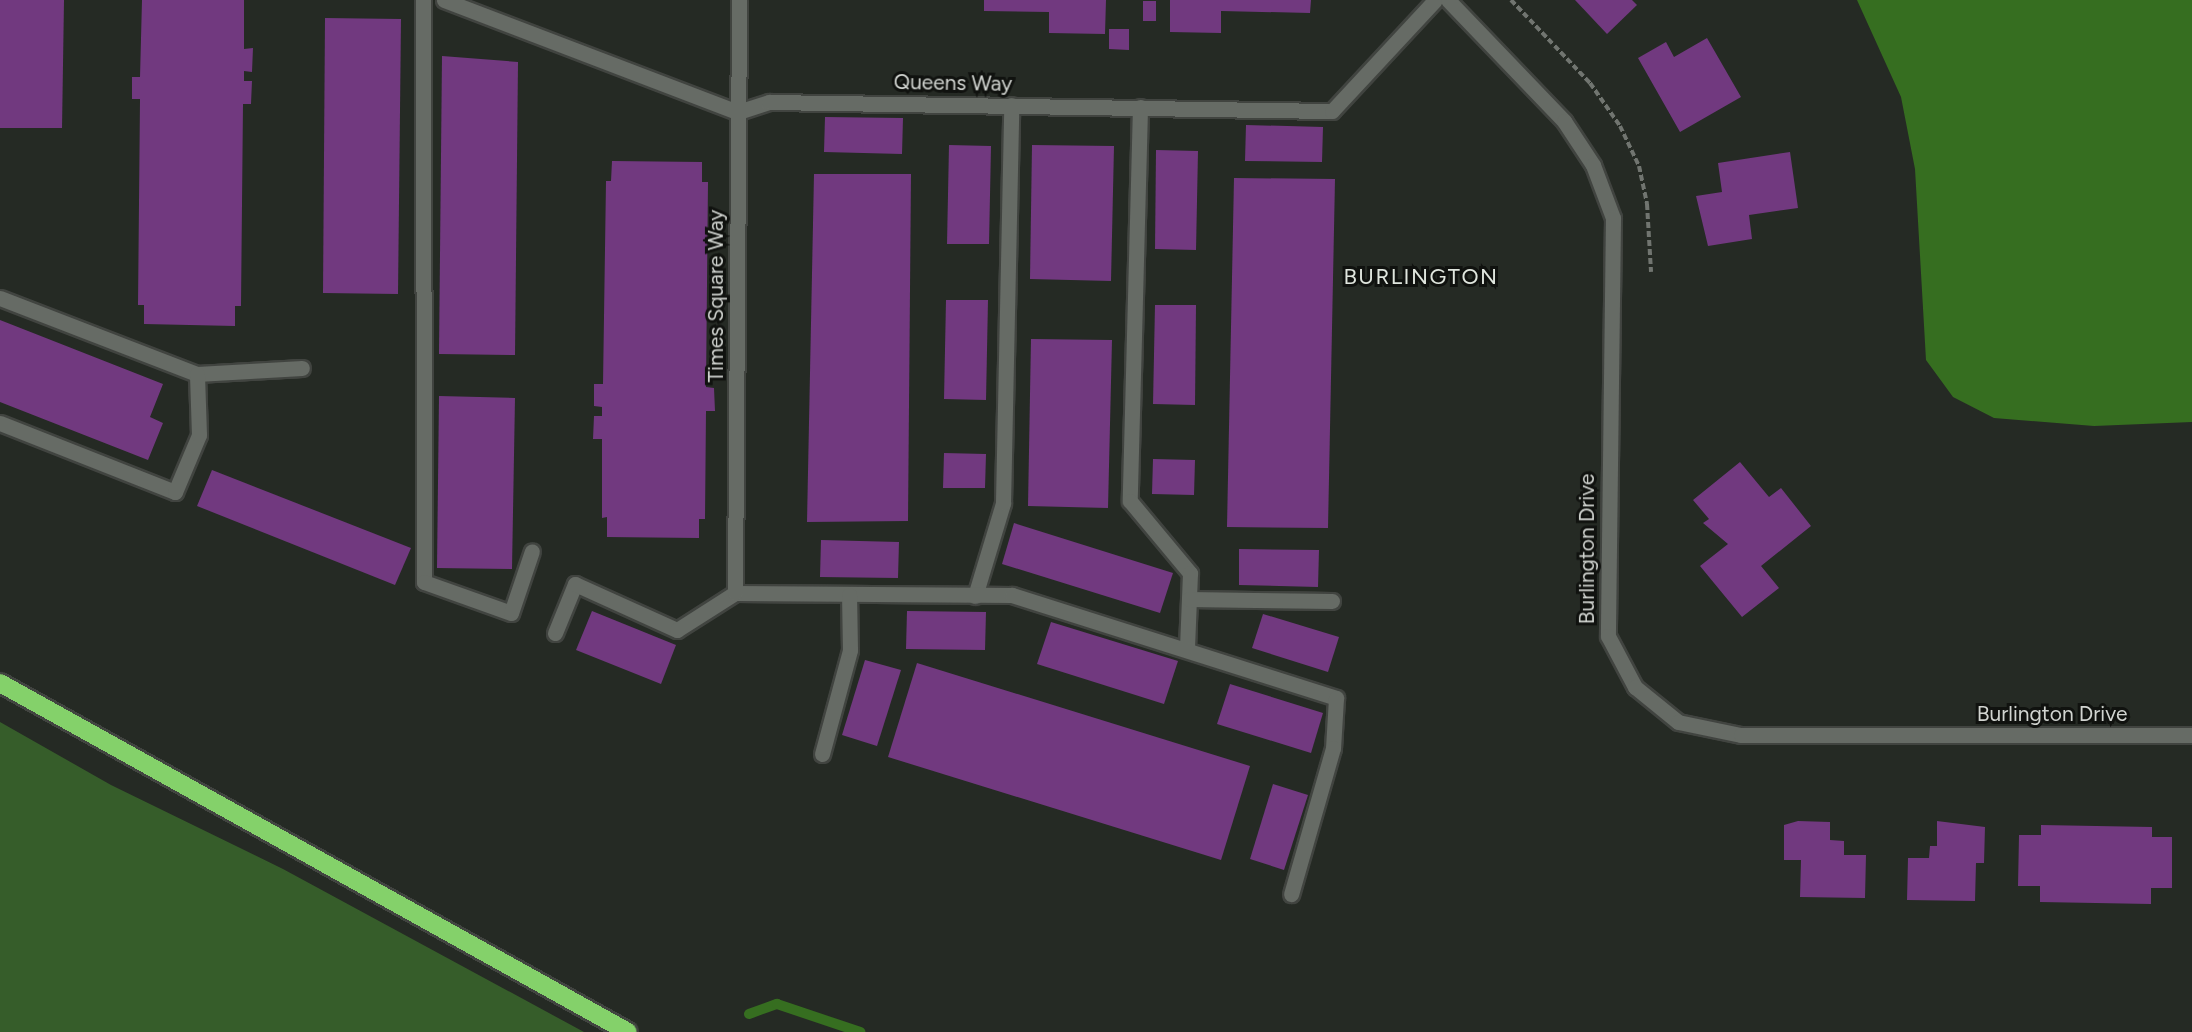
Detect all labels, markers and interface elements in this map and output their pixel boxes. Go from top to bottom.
street label: Queens Way [893,69,1013,97]
street label: Times Square Way [703,210,729,382]
district label: BURLINGTON [1343,264,1499,290]
street label: Burlington Drive [1574,474,1600,624]
street label: Burlington Drive [1977,701,2127,727]

